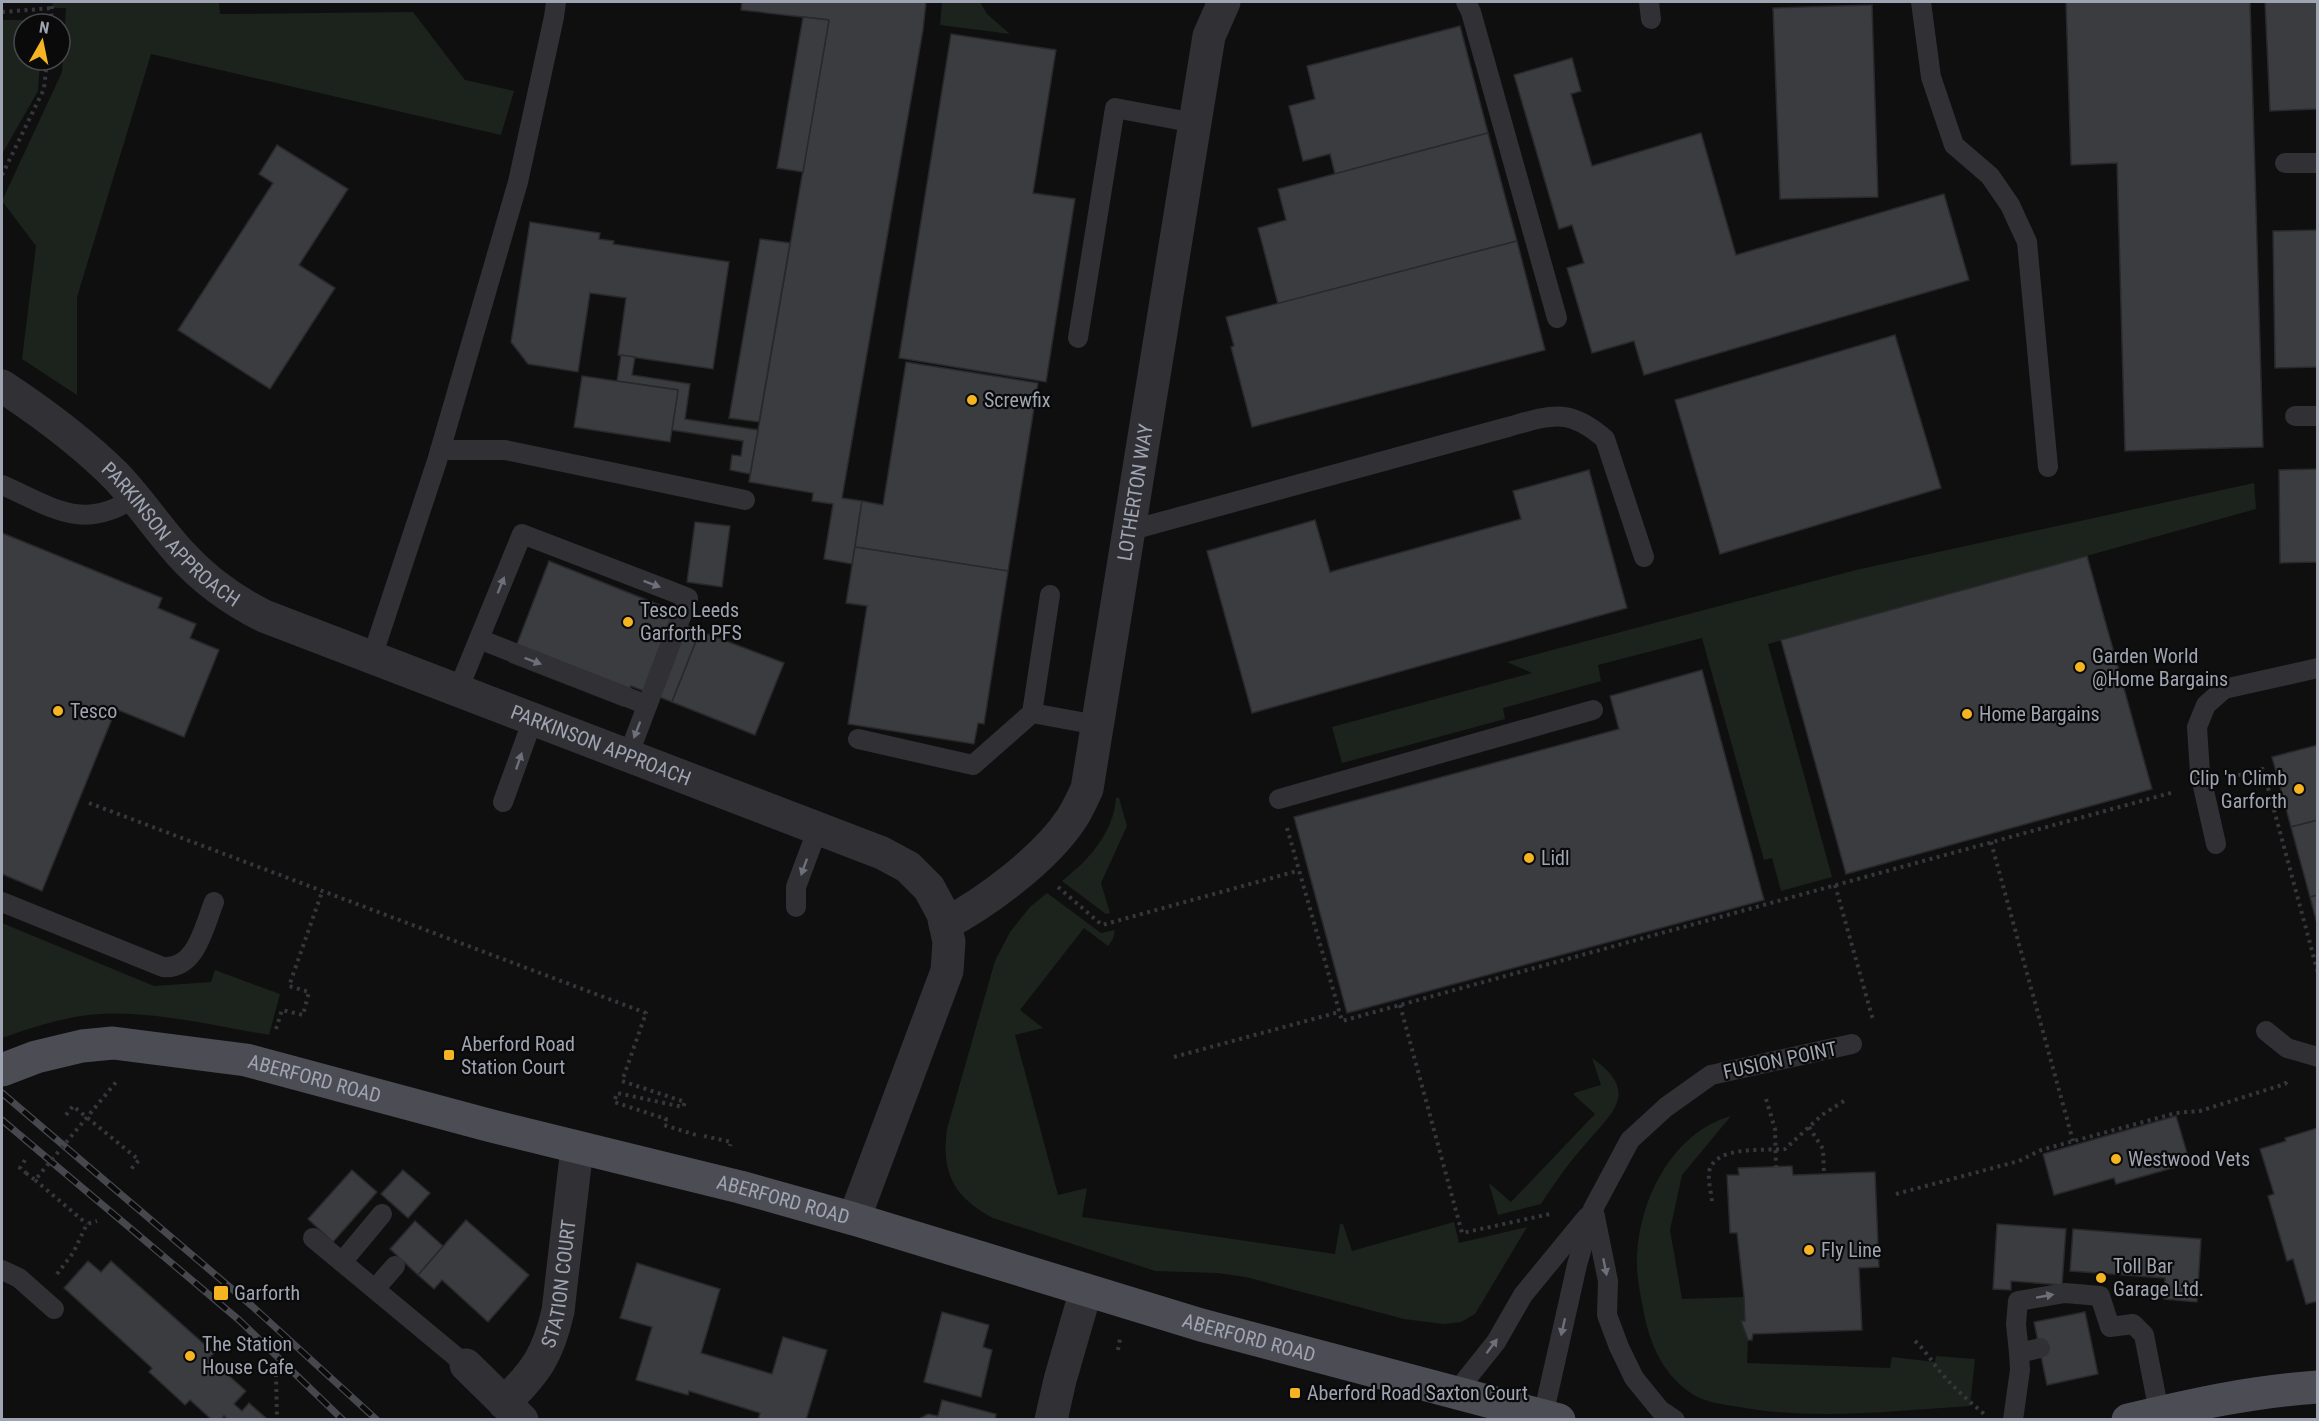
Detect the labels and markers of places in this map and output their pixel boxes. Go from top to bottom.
place label: Screwfix [984,388,1051,412]
marker: Screwfix [965,393,979,407]
place label: Tesco Leeds Garforth PFS [640,598,742,645]
marker: Tesco Leeds Garforth PFS [621,615,635,629]
place label: Garden World @Home Bargains [2092,644,2228,691]
marker: Garden World @Home Bargains [2073,660,2087,674]
place label: Tesco [70,699,117,723]
place label: Home Bargains [1979,702,2100,726]
marker: Tesco [51,704,65,718]
marker: Home Bargains [1960,707,1974,721]
place label: Clip 'n Climb Garforth [2189,766,2287,813]
marker: Clip 'n Climb Garforth [2292,782,2306,796]
place label: Lidl [1541,846,1570,870]
marker: Lidl [1522,851,1536,865]
place label: Aberford Road Station Court [461,1032,575,1079]
marker: Aberford Road Station Court [442,1048,456,1062]
place label: Westwood Vets [2128,1147,2250,1171]
marker: Westwood Vets [2109,1152,2123,1166]
place label: Fly Line [1821,1238,1881,1262]
marker: Fly Line [1802,1243,1816,1257]
place label: Toll Bar Garage Ltd. [2113,1254,2204,1301]
marker: Toll Bar Garage Ltd. [2094,1271,2108,1285]
place label: Garforth [234,1281,300,1305]
marker: Garforth [212,1284,230,1302]
place label: The Station House Cafe [202,1332,294,1379]
marker: The Station House Cafe [183,1349,197,1363]
place label: Aberford Road Saxton Court [1307,1381,1528,1405]
marker: Aberford Road Saxton Court [1288,1386,1302,1400]

